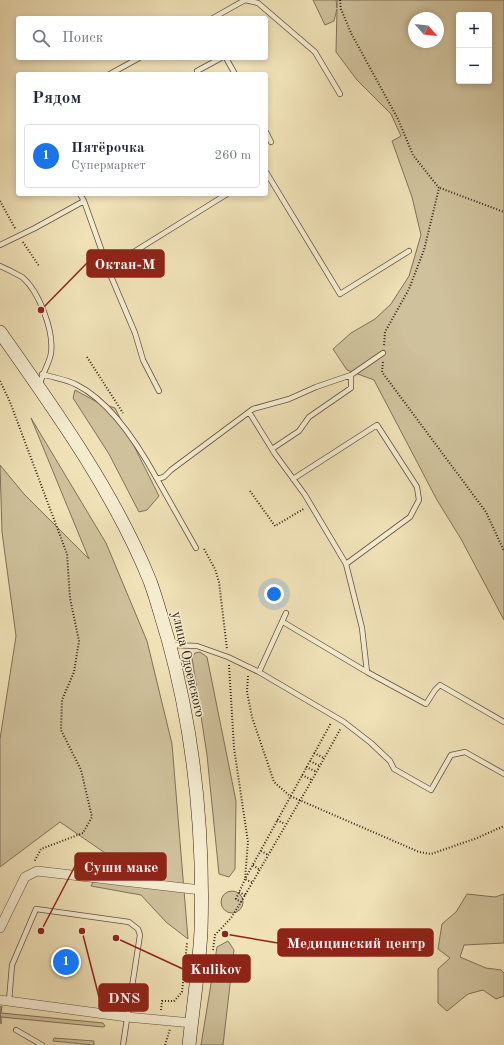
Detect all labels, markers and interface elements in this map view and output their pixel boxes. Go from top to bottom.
north arrow [408,12,444,48]
map controls [456,12,492,84]
button: + [456,12,492,48]
search box [16,16,268,60]
icon: search [30,27,52,49]
text: Поиск [62,31,103,46]
button: − [456,48,492,84]
text: Рядом [32,90,81,107]
text: Пятёрочка [71,141,145,156]
text: 1 [42,149,50,162]
text: 260 m [214,149,251,162]
text: Супермаркет [71,159,146,172]
callout: Октан-М [87,250,164,277]
text: Октан-М [95,258,155,273]
your location [264,584,284,604]
street label: улица Одоевского [169,610,207,719]
callout: Суши маке [75,853,166,880]
text: Суши маке [84,861,158,876]
callout: Медицинский центр [278,929,433,956]
text: Медицинский центр [287,937,425,952]
pin: 1 [53,947,79,977]
callout: Kulikov [183,955,250,982]
text: Kulikov [190,963,242,978]
callout: DNS [99,984,148,1011]
text: DNS [108,992,140,1007]

